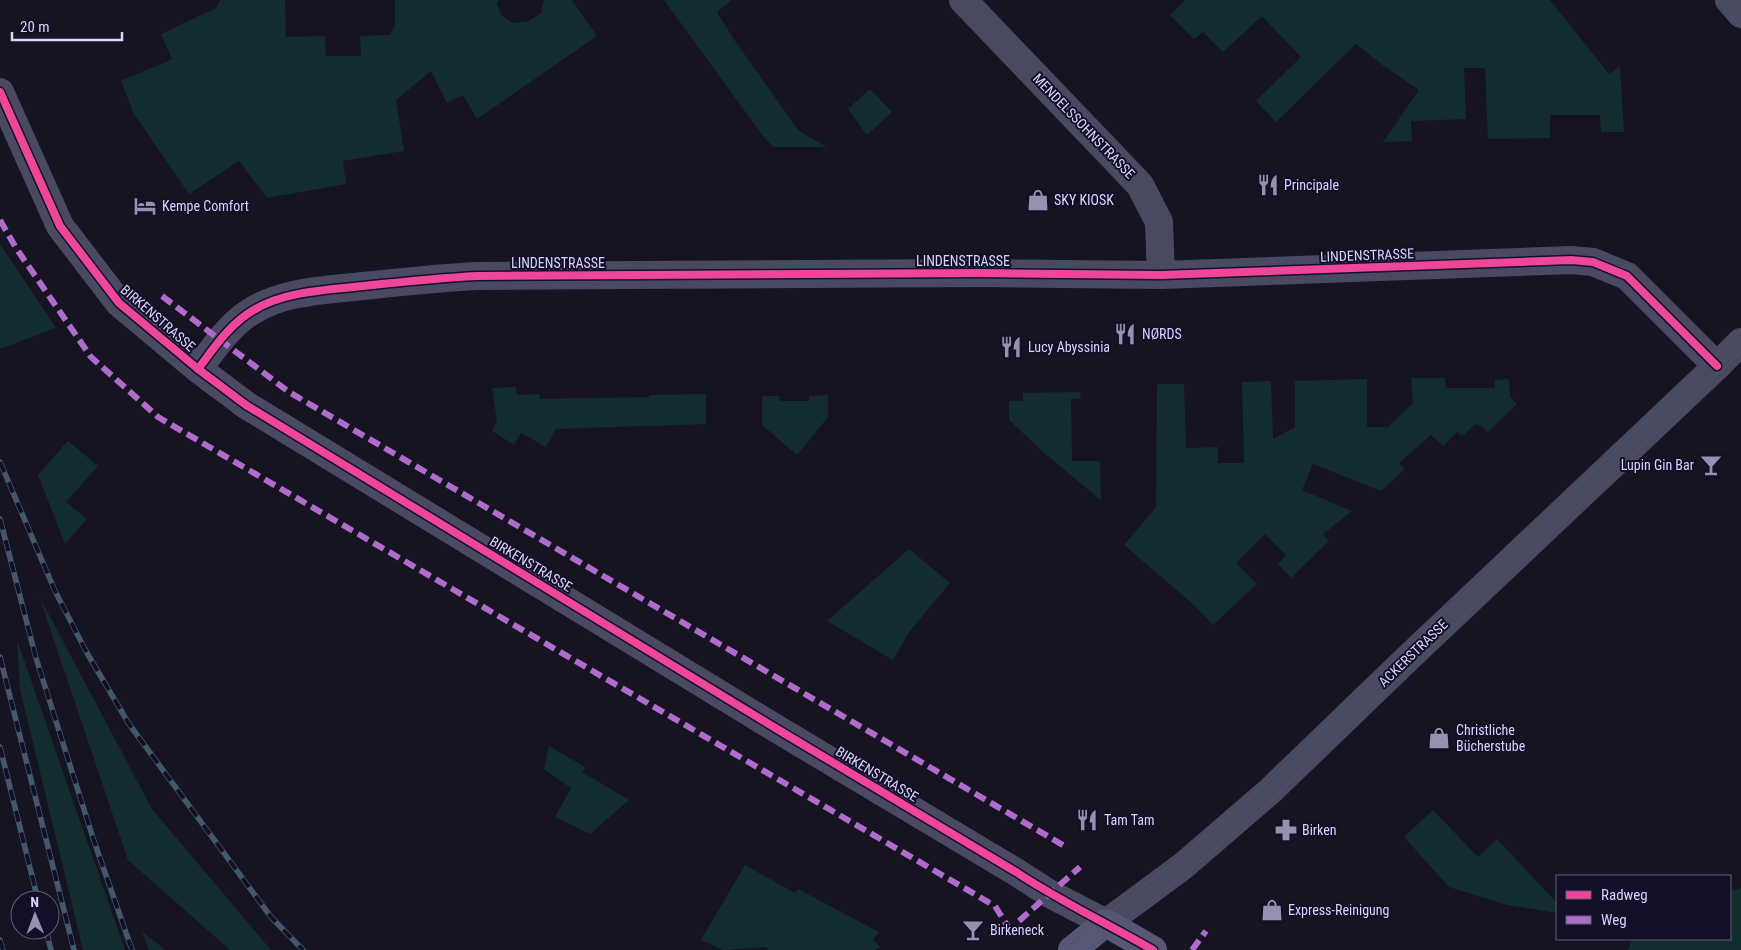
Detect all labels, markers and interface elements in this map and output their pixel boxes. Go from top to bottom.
scale bar [12,10,122,42]
text: 20 m [20,18,50,36]
street label: MENDELSSOHNSTRASSE [1030,70,1138,182]
restaurant icon: Principale [1255,172,1281,198]
place label: Principale [1284,177,1340,193]
shop icon: SKY KIOSK [1025,187,1051,213]
place label: SKY KIOSK [1054,192,1114,208]
hotel icon: Kempe Comfort [132,193,158,219]
place label: Kempe Comfort [162,198,249,214]
street label: LINDENSTRASSE [1320,245,1414,265]
street label: LINDENSTRASSE [916,253,1010,269]
street label: LINDENSTRASSE [511,255,605,271]
street label: BIRKENSTRASSE [118,281,199,355]
restaurant icon: NØRDS [1112,321,1138,347]
place label: NØRDS [1142,326,1182,342]
restaurant icon: Lucy Abyssinia [998,334,1024,360]
place label: Lucy Abyssinia [1028,339,1110,355]
bar icon: Lupin Gin Bar [1698,452,1724,478]
place label: Lupin Gin Bar [1621,457,1694,473]
street label: BIRKENSTRASSE [487,533,575,595]
street label: ACKERSTRASSE [1375,616,1451,690]
place label: Christliche Bücherstube [1456,722,1526,754]
shop icon: Christliche Bücherstube [1426,725,1452,751]
street label: BIRKENSTRASSE [833,743,921,805]
restaurant icon: Tam Tam [1074,807,1100,833]
place label: Tam Tam [1104,812,1154,828]
pharmacy icon: Birken [1273,817,1299,843]
place label: Birken [1302,822,1337,838]
legend [1556,875,1731,940]
text: Radweg [1601,886,1648,904]
north arrow [10,890,60,940]
text: N [30,894,39,910]
shop icon: Express-Reinigung [1259,897,1285,923]
place label: Express-Reinigung [1288,902,1390,918]
text: Weg [1601,911,1627,929]
bar icon: Birkeneck [960,917,986,943]
place label: Birkeneck [990,922,1045,938]

